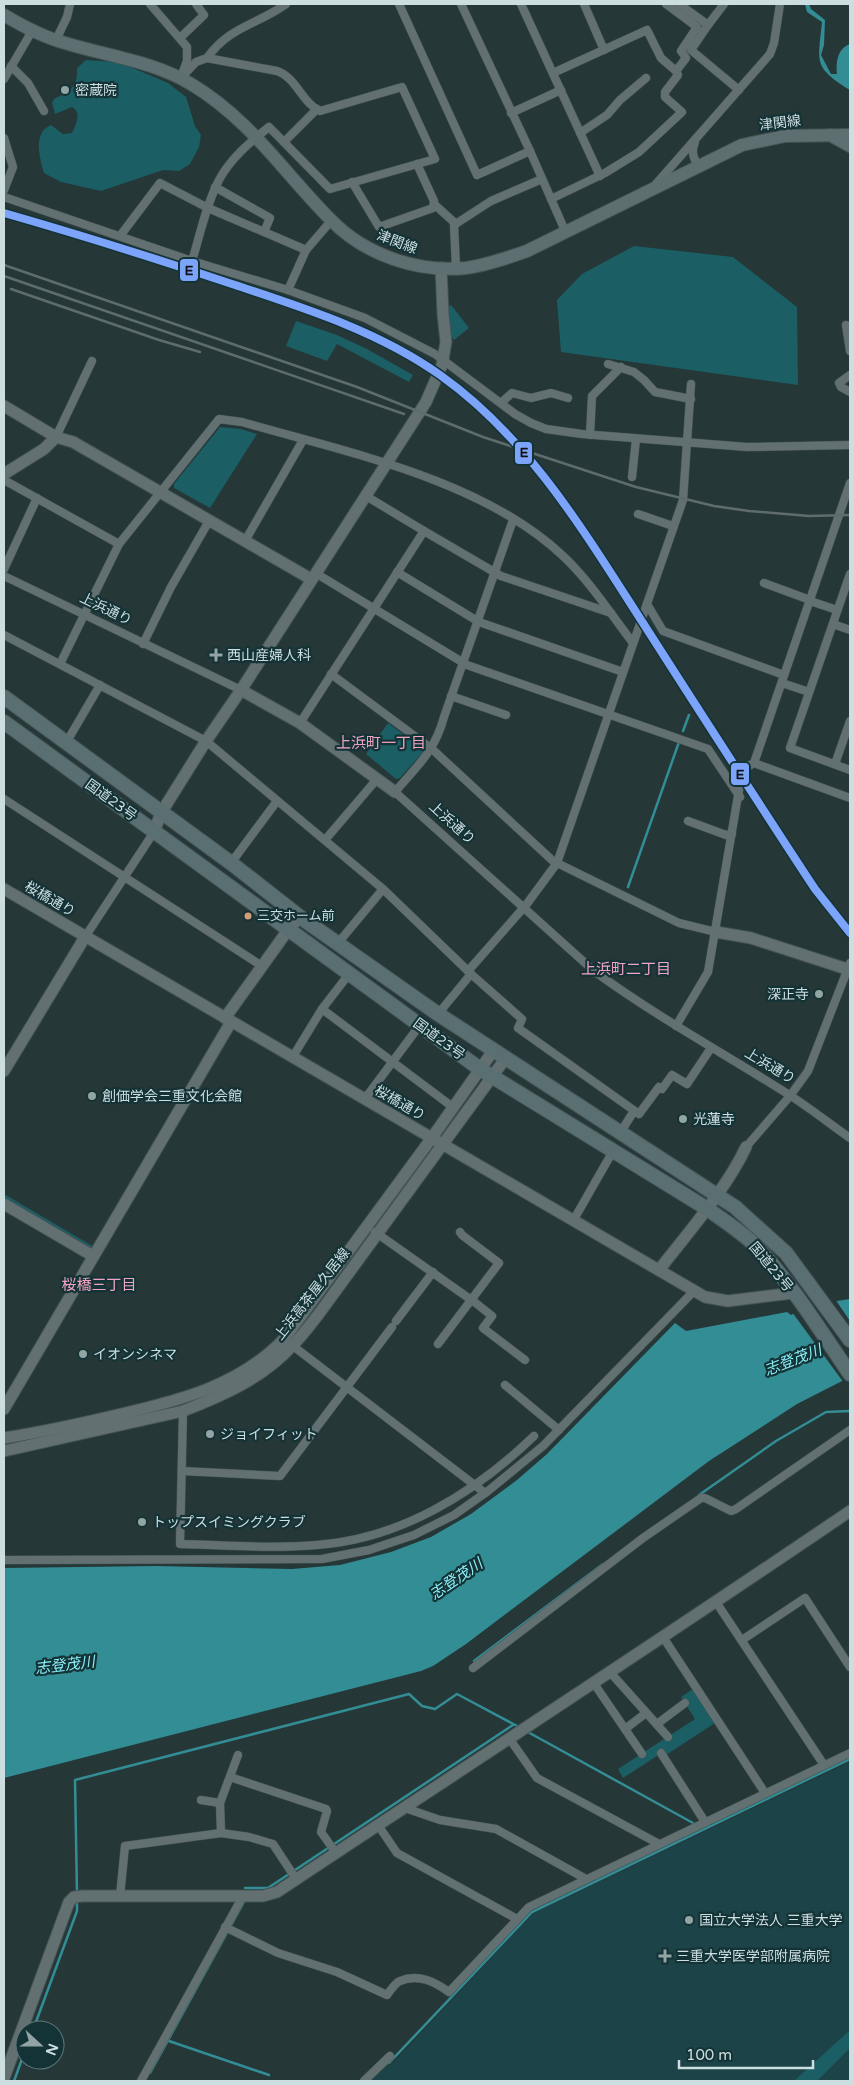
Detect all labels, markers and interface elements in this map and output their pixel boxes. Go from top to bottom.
place label: 密蔵院 [75,82,117,99]
marker: 密蔵院 [59,84,71,96]
street label: 津関線 [758,112,802,134]
street label: 津関線 [374,227,420,257]
line badge: E [179,258,199,282]
text: E [185,262,194,279]
line badge: E [514,441,533,465]
text: E [520,444,529,461]
street label: 上浜通り [77,589,135,629]
place label: 西山産婦人科 [227,647,311,664]
marker: 西山産婦人科 [209,648,223,662]
district label: 上浜町一丁目 [336,734,426,752]
line badge: E [730,762,750,786]
text: E [736,766,745,783]
street label: 国道23号 [82,776,140,824]
street label: 上浜通り [426,798,478,848]
street label: 桜橋通り [22,878,78,920]
place label: 三交ホーム前 [257,908,335,924]
marker: 三交ホーム前 [243,911,253,921]
district label: 上浜町二丁目 [581,960,671,978]
place label: 深正寺 [767,986,809,1003]
marker: 深正寺 [813,988,825,1000]
street label: 国道23号 [410,1015,468,1063]
street label: 上浜通り [742,1044,798,1088]
street label: 桜橋通り [372,1082,428,1124]
place label: 創価学会三重文化会館 [102,1088,242,1105]
marker: 創価学会三重文化会館 [86,1090,98,1102]
place label: 光蓮寺 [693,1111,735,1128]
marker: 光蓮寺 [677,1113,689,1125]
street label: 国道23号 [745,1239,797,1295]
street label: 上浜高茶屋久居線 [271,1245,353,1343]
district label: 桜橋三丁目 [61,1276,137,1294]
water label: 志登茂川 [762,1340,826,1379]
place label: イオンシネマ [93,1346,177,1363]
marker: イオンシネマ [77,1348,89,1360]
place label: ジョイフィット [220,1426,318,1443]
marker: ジョイフィット [204,1428,216,1440]
place label: トップスイミングクラブ [152,1514,306,1531]
marker: トップスイミングクラブ [136,1516,148,1528]
water label: 志登茂川 [426,1554,488,1603]
water label: 志登茂川 [34,1652,98,1678]
place label: 国立大学法人 三重大学 [699,1912,843,1929]
marker: 国立大学法人 三重大学 [683,1914,695,1926]
place label: 三重大学医学部附属病院 [676,1948,830,1965]
marker: 三重大学医学部附属病院 [658,1949,672,1963]
north arrow [15,2020,65,2070]
scale bar [679,2038,813,2070]
text: N [42,2041,62,2058]
text: 100 m [686,2046,732,2064]

